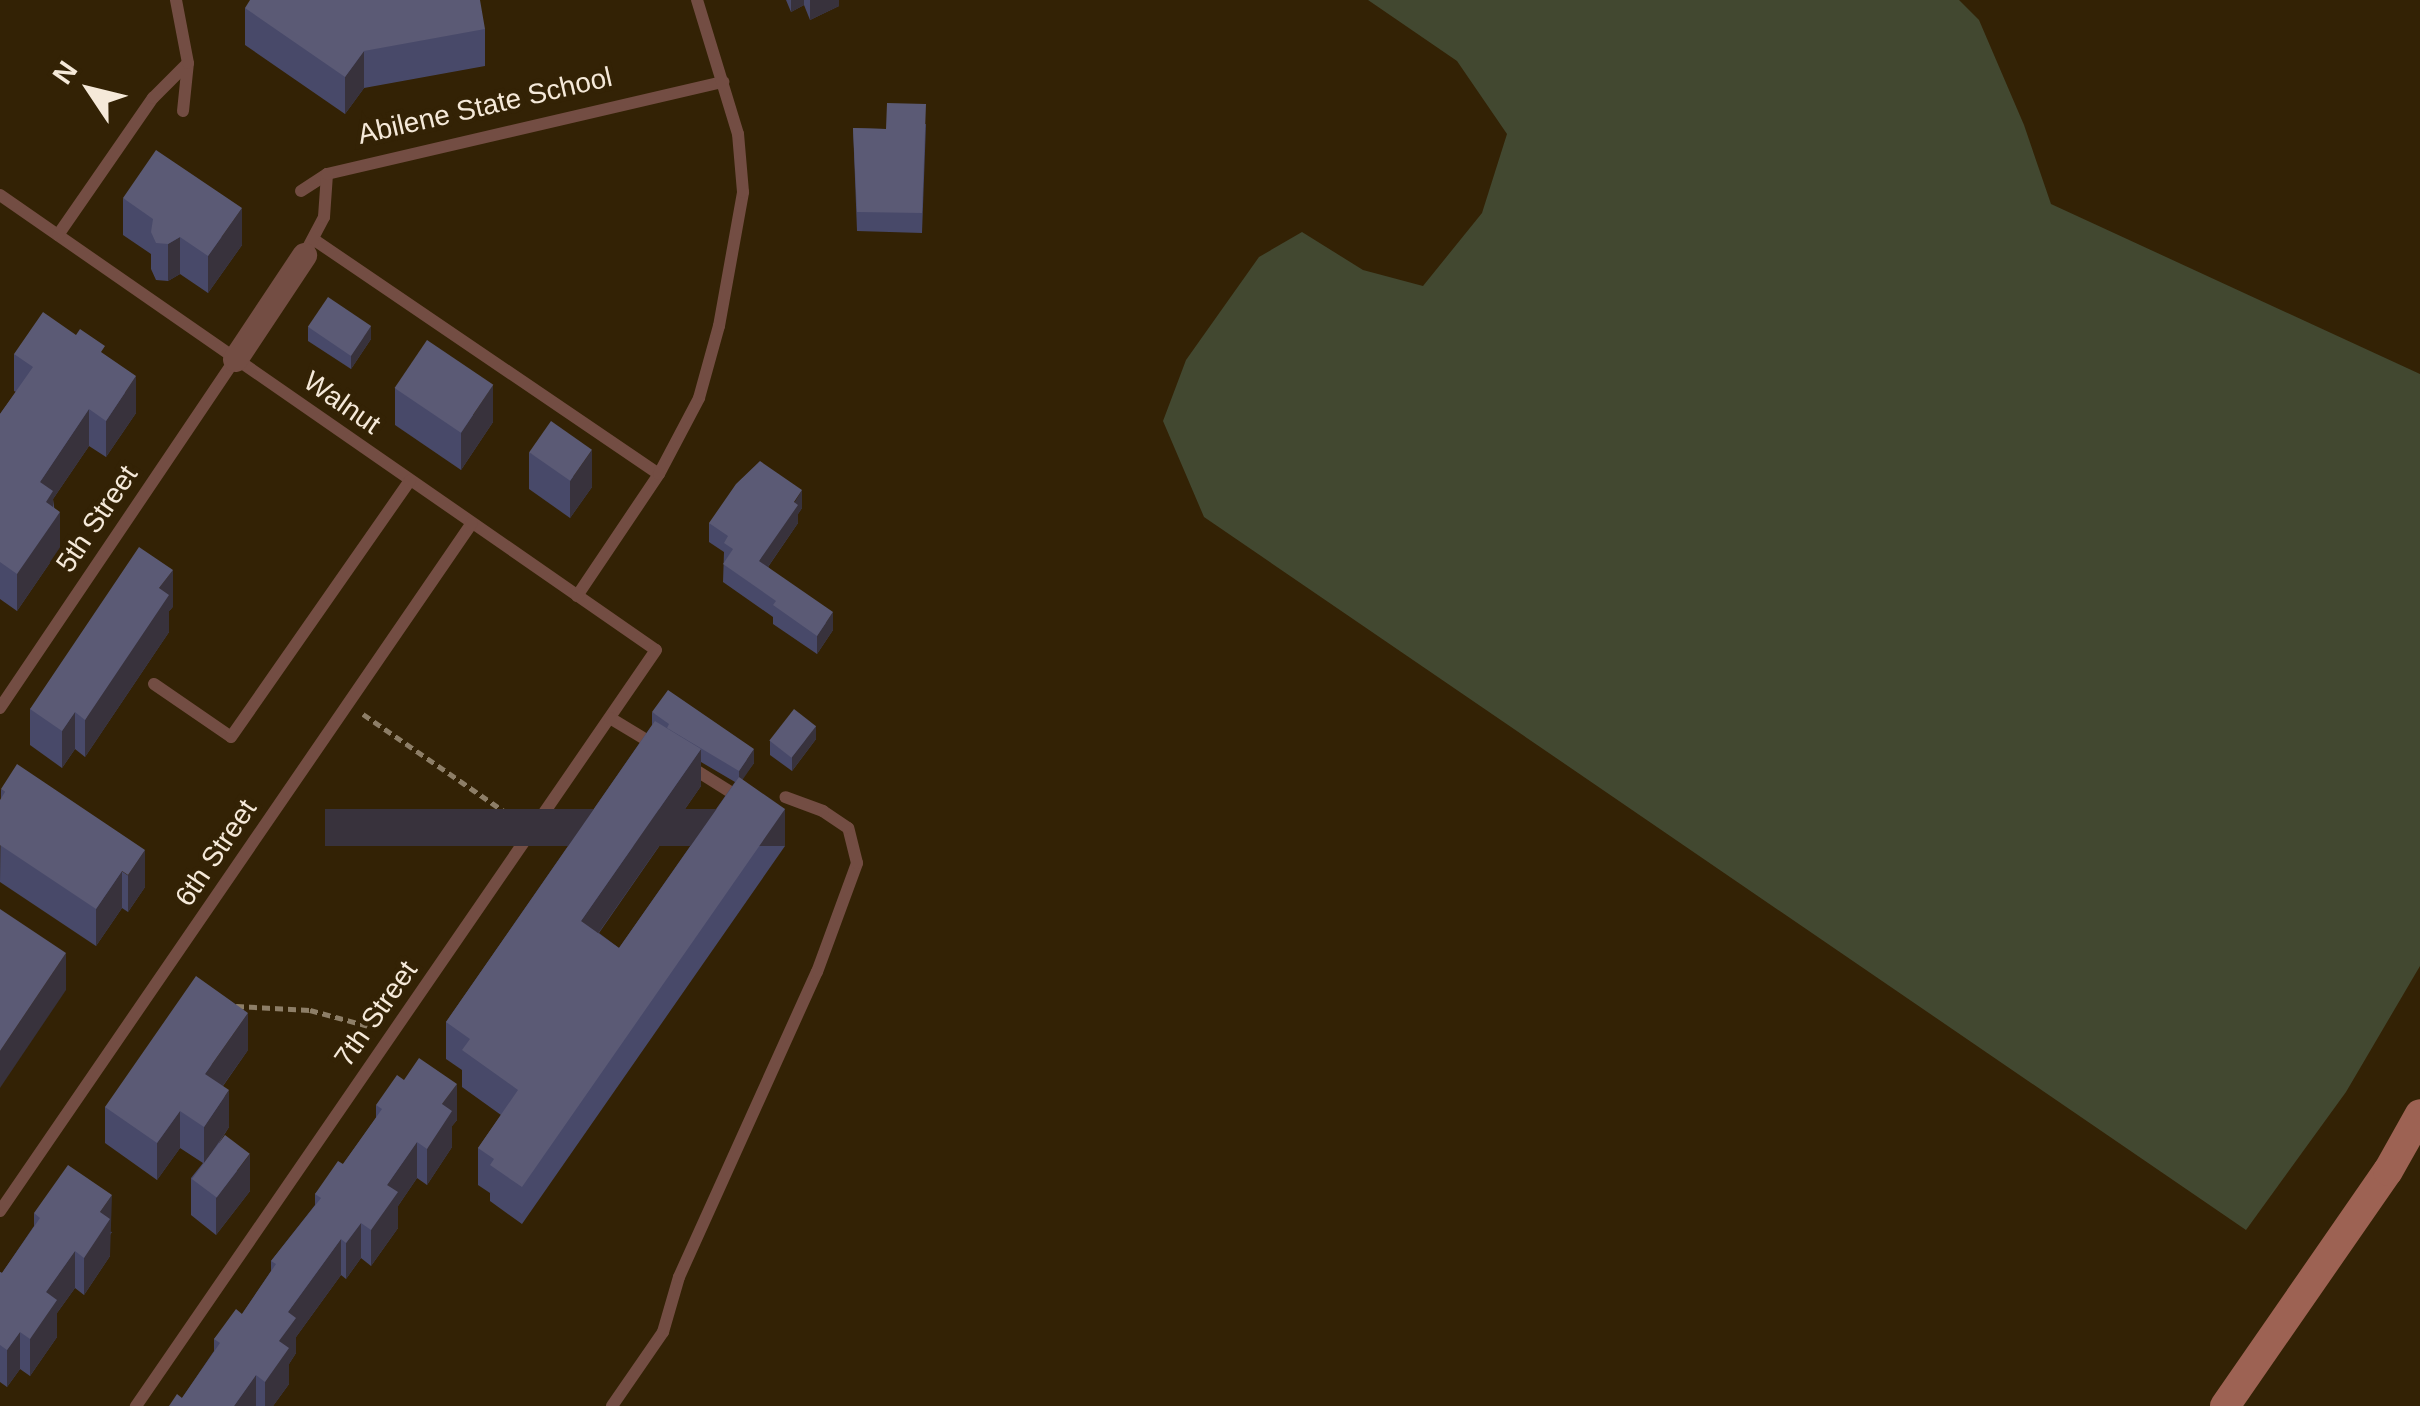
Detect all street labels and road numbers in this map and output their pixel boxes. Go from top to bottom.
street label: Abilene State School [355,60,615,152]
street label: Walnut [297,365,387,441]
street label: 5th Street [49,459,145,579]
street label: 6th Street [168,793,264,913]
street label: 7th Street [327,955,425,1073]

